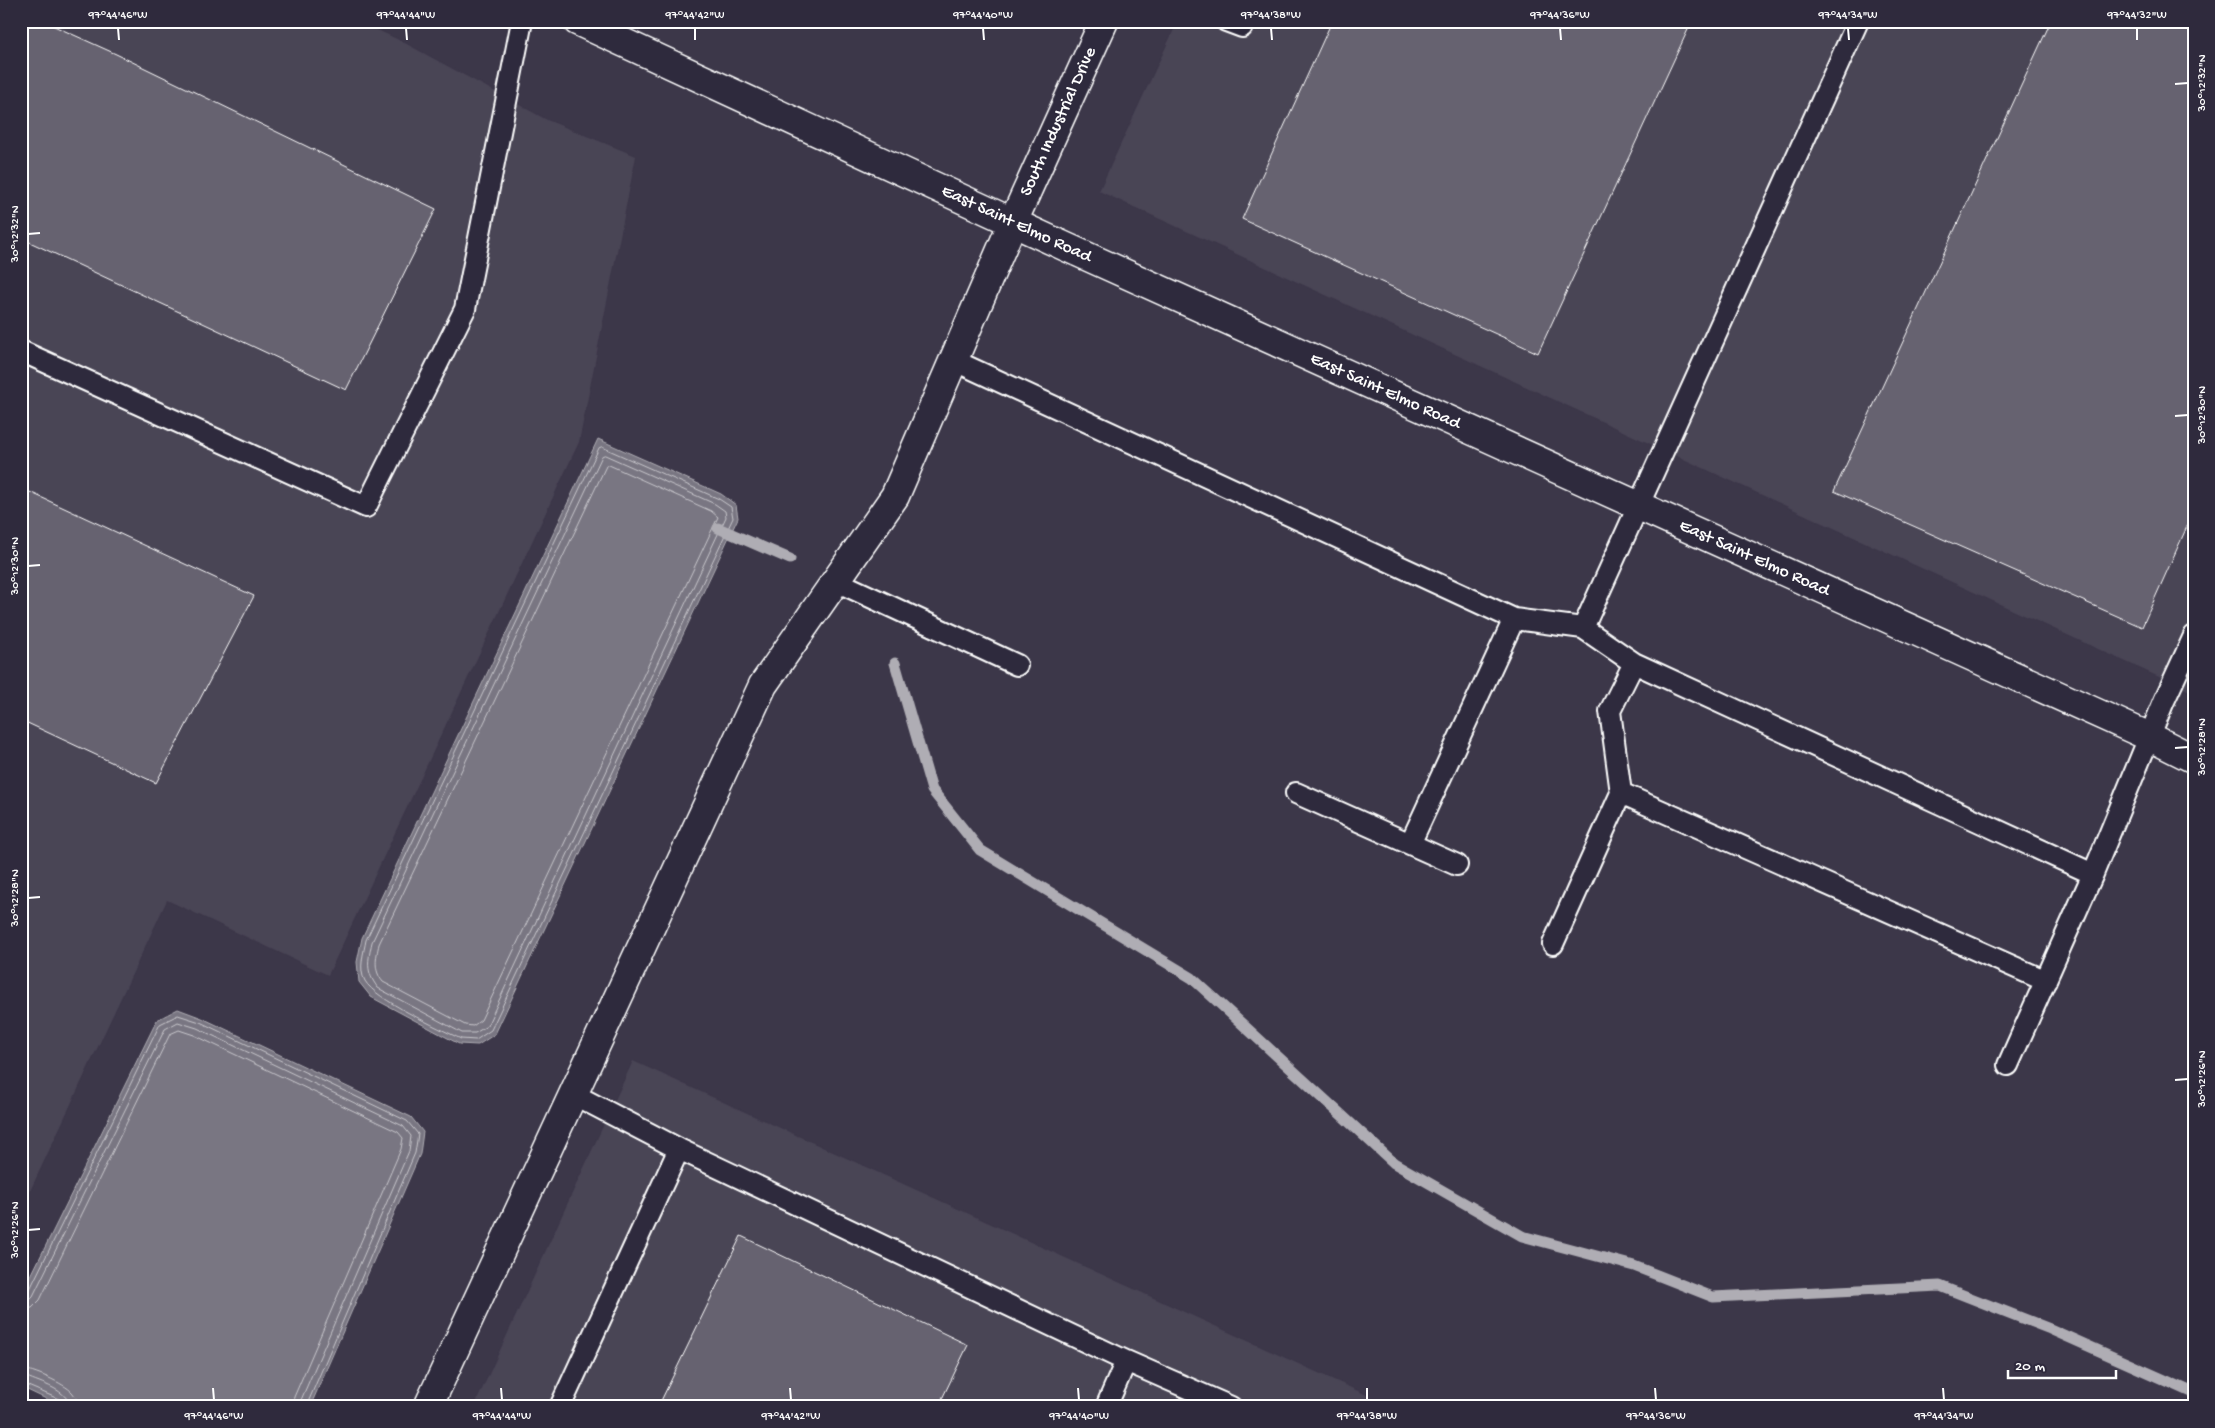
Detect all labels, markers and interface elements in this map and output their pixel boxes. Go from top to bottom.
text: 97°44'46"W [88,9,148,23]
text: 97°44'44"W [376,9,435,23]
text: 97°44'42"W [665,9,724,23]
text: 97°44'40"W [952,9,1013,23]
text: 97°44'38"W [1240,9,1301,23]
text: 97°44'36"W [1529,9,1590,23]
text: 97°44'34"W [1817,9,1878,23]
text: 97°44'32"W [2106,9,2167,23]
street label: South Industrial Drive [1016,43,1102,199]
text: 30°12'32"N [2196,54,2210,113]
street label: East Saint Elmo Road [938,180,1096,268]
text: 30°12'32"N [9,205,23,264]
street label: East Saint Elmo Road [1307,348,1465,435]
text: 30°12'30"N [2196,386,2210,445]
street label: East Saint Elmo Road [1676,515,1834,602]
text: 30°12'30"N [9,537,23,596]
text: 30°12'28"N [2196,718,2210,777]
text: 30°12'28"N [9,869,23,928]
text: 30°12'26"N [2196,1050,2210,1109]
text: 30°12'26"N [9,1201,23,1260]
scale bar [2008,1348,2115,1380]
text: 20 m [2015,1358,2045,1376]
text: 97°44'46"W [184,1410,244,1424]
text: 97°44'44"W [472,1410,531,1424]
text: 97°44'42"W [761,1410,820,1424]
text: 97°44'40"W [1048,1410,1109,1424]
text: 97°44'38"W [1336,1410,1397,1424]
text: 97°44'36"W [1625,1410,1686,1424]
text: 97°44'34"W [1913,1410,1974,1424]

